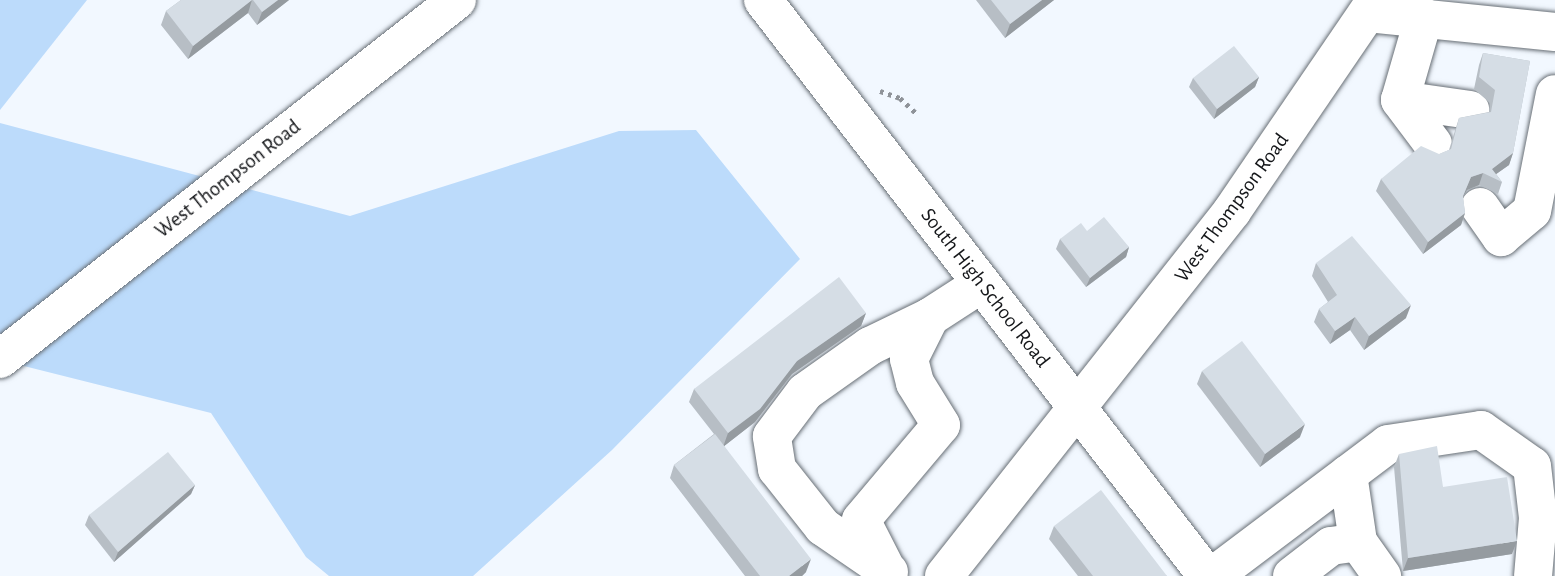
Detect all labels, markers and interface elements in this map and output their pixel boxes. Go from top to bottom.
street label: West Thompson Road [150,114,306,244]
street label: West Thompson Road [1170,129,1294,287]
street label: South High School Road [915,203,1055,373]

